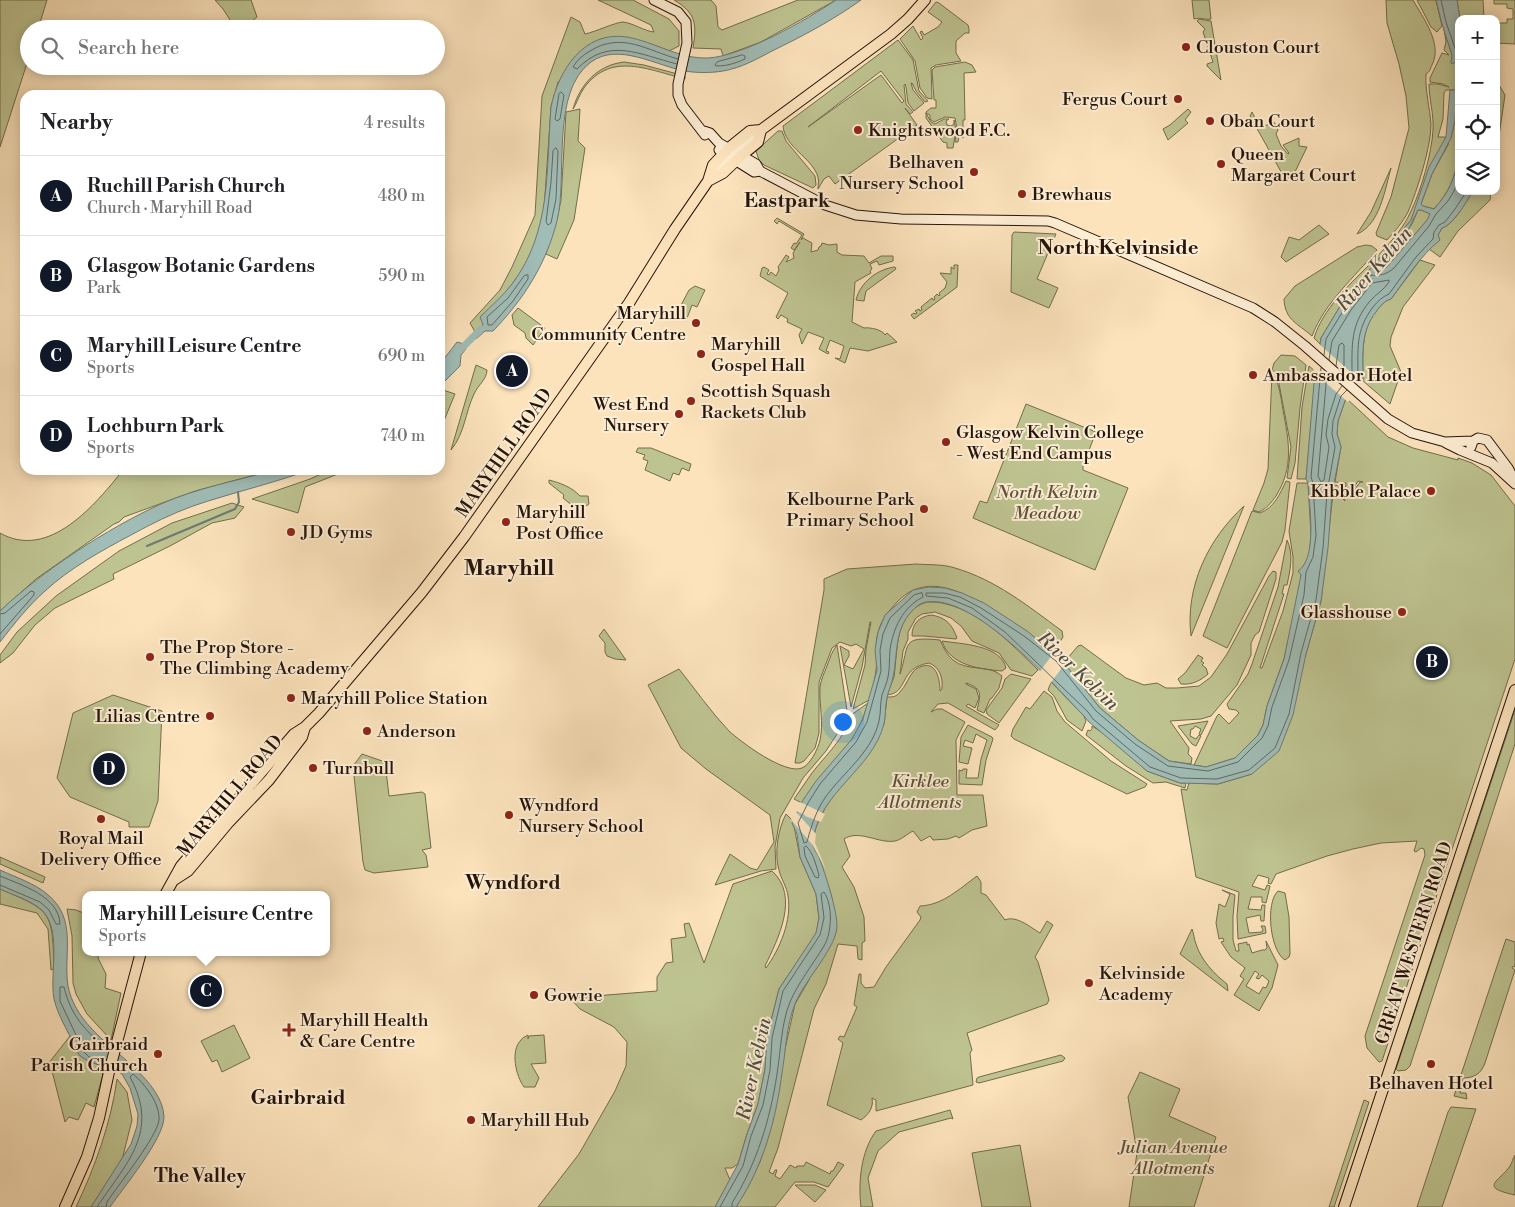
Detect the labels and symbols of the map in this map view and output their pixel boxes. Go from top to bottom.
place label: Clouston Court [1196,36,1321,59]
marker: Clouston Court [1180,41,1192,53]
place label: Fergus Court [1062,88,1169,111]
marker: Fergus Court [1172,93,1184,105]
place label: Oban Court [1220,110,1316,133]
marker: Oban Court [1204,115,1216,127]
place label: Knightswood F.C. [868,119,1010,142]
marker: Knightswood F.C. [852,124,864,136]
place label: Queen Margaret Court [1231,143,1357,187]
place label: Belhaven Nursery School [839,151,965,195]
marker: Queen Margaret Court [1215,158,1227,170]
marker: Belhaven Nursery School [968,166,980,178]
place label: Brewhaus [1031,183,1112,206]
marker: Brewhaus [1016,188,1028,200]
district label: Eastpark [744,189,831,214]
water label: River Kelvin [1330,222,1417,317]
district label: North Kelvinside [1037,236,1199,261]
place label: Maryhill Community Centre [531,302,687,346]
marker: Maryhill Community Centre [690,317,702,329]
place label: Maryhill Gospel Hall [711,333,806,377]
marker: Maryhill Gospel Hall [695,348,707,360]
pin: A [496,352,528,390]
place label: Ambassador Hotel [1262,364,1413,387]
marker: Ambassador Hotel [1247,369,1259,381]
place label: Scottish Squash Rackets Club [701,380,831,424]
street label: MARYHILL ROAD [451,384,557,522]
place label: West End Nursery [592,393,670,437]
marker: Scottish Squash Rackets Club [685,395,697,407]
marker: West End Nursery [673,408,685,420]
place label: Glasgow Kelvin College - West End Campus [956,421,1144,465]
marker: Glasgow Kelvin College - West End Campus [940,436,952,448]
place label: Kibble Palace [1310,480,1421,503]
park label: North Kelvin Meadow [995,481,1099,525]
marker: Kibble Palace [1425,485,1437,497]
place label: Kelbourne Park Primary School [786,488,916,532]
place label: Maryhill Post Office [516,501,604,545]
marker: Kelbourne Park Primary School [918,503,930,515]
marker: Maryhill Post Office [500,516,512,528]
place label: JD Gyms [300,521,373,544]
marker: JD Gyms [285,526,297,538]
district label: Maryhill [464,555,554,582]
place label: Glasshouse [1300,601,1392,624]
marker: Glasshouse [1396,606,1408,618]
water label: River Kelvin [1031,626,1124,716]
place label: The Prop Store - The Climbing Academy [160,636,349,680]
pin: B [1416,643,1448,681]
marker: The Prop Store - The Climbing Academy [144,651,156,663]
place label: Maryhill Police Station [301,687,488,710]
marker: Maryhill Police Station [285,692,297,704]
place label: Lilias Centre [95,705,200,728]
your location [830,709,856,735]
marker: Lilias Centre [204,710,216,722]
place label: Anderson [376,720,456,743]
marker: Anderson [361,725,373,737]
street label: MARYHILL ROAD [172,730,288,862]
pin: D [93,750,125,788]
place label: Turnbull [323,757,395,780]
marker: Turnbull [307,762,319,774]
park label: Kirklee Allotments [876,770,962,814]
place label: Wyndford Nursery School [518,794,644,838]
marker: Wyndford Nursery School [503,809,515,821]
marker: Royal Mail Delivery Office [95,813,107,825]
place label: Royal Mail Delivery Office [40,827,162,871]
street label: GREAT WESTERN ROAD [1370,839,1458,1047]
district label: Wyndford [464,871,561,896]
place label: Kelvinside Academy [1098,962,1185,1006]
pin: C [190,972,222,1010]
marker: Kelvinside Academy [1083,977,1095,989]
place label: Gowrie [544,984,603,1007]
marker: Gowrie [528,989,540,1001]
place label: Maryhill Health & Care Centre [300,1009,429,1053]
water label: River Kelvin [731,1015,777,1123]
marker: Maryhill Health & Care Centre [282,1023,296,1037]
place label: Gairbraid Parish Church [31,1033,149,1077]
marker: Gairbraid Parish Church [152,1048,164,1060]
marker: Belhaven Hotel [1425,1058,1437,1070]
place label: Belhaven Hotel [1368,1072,1494,1095]
district label: Gairbraid [250,1086,346,1111]
place label: Maryhill Hub [481,1109,589,1132]
marker: Maryhill Hub [465,1114,477,1126]
park label: Julian Avenue Allotments [1117,1136,1228,1180]
district label: The Valley [154,1164,247,1188]

